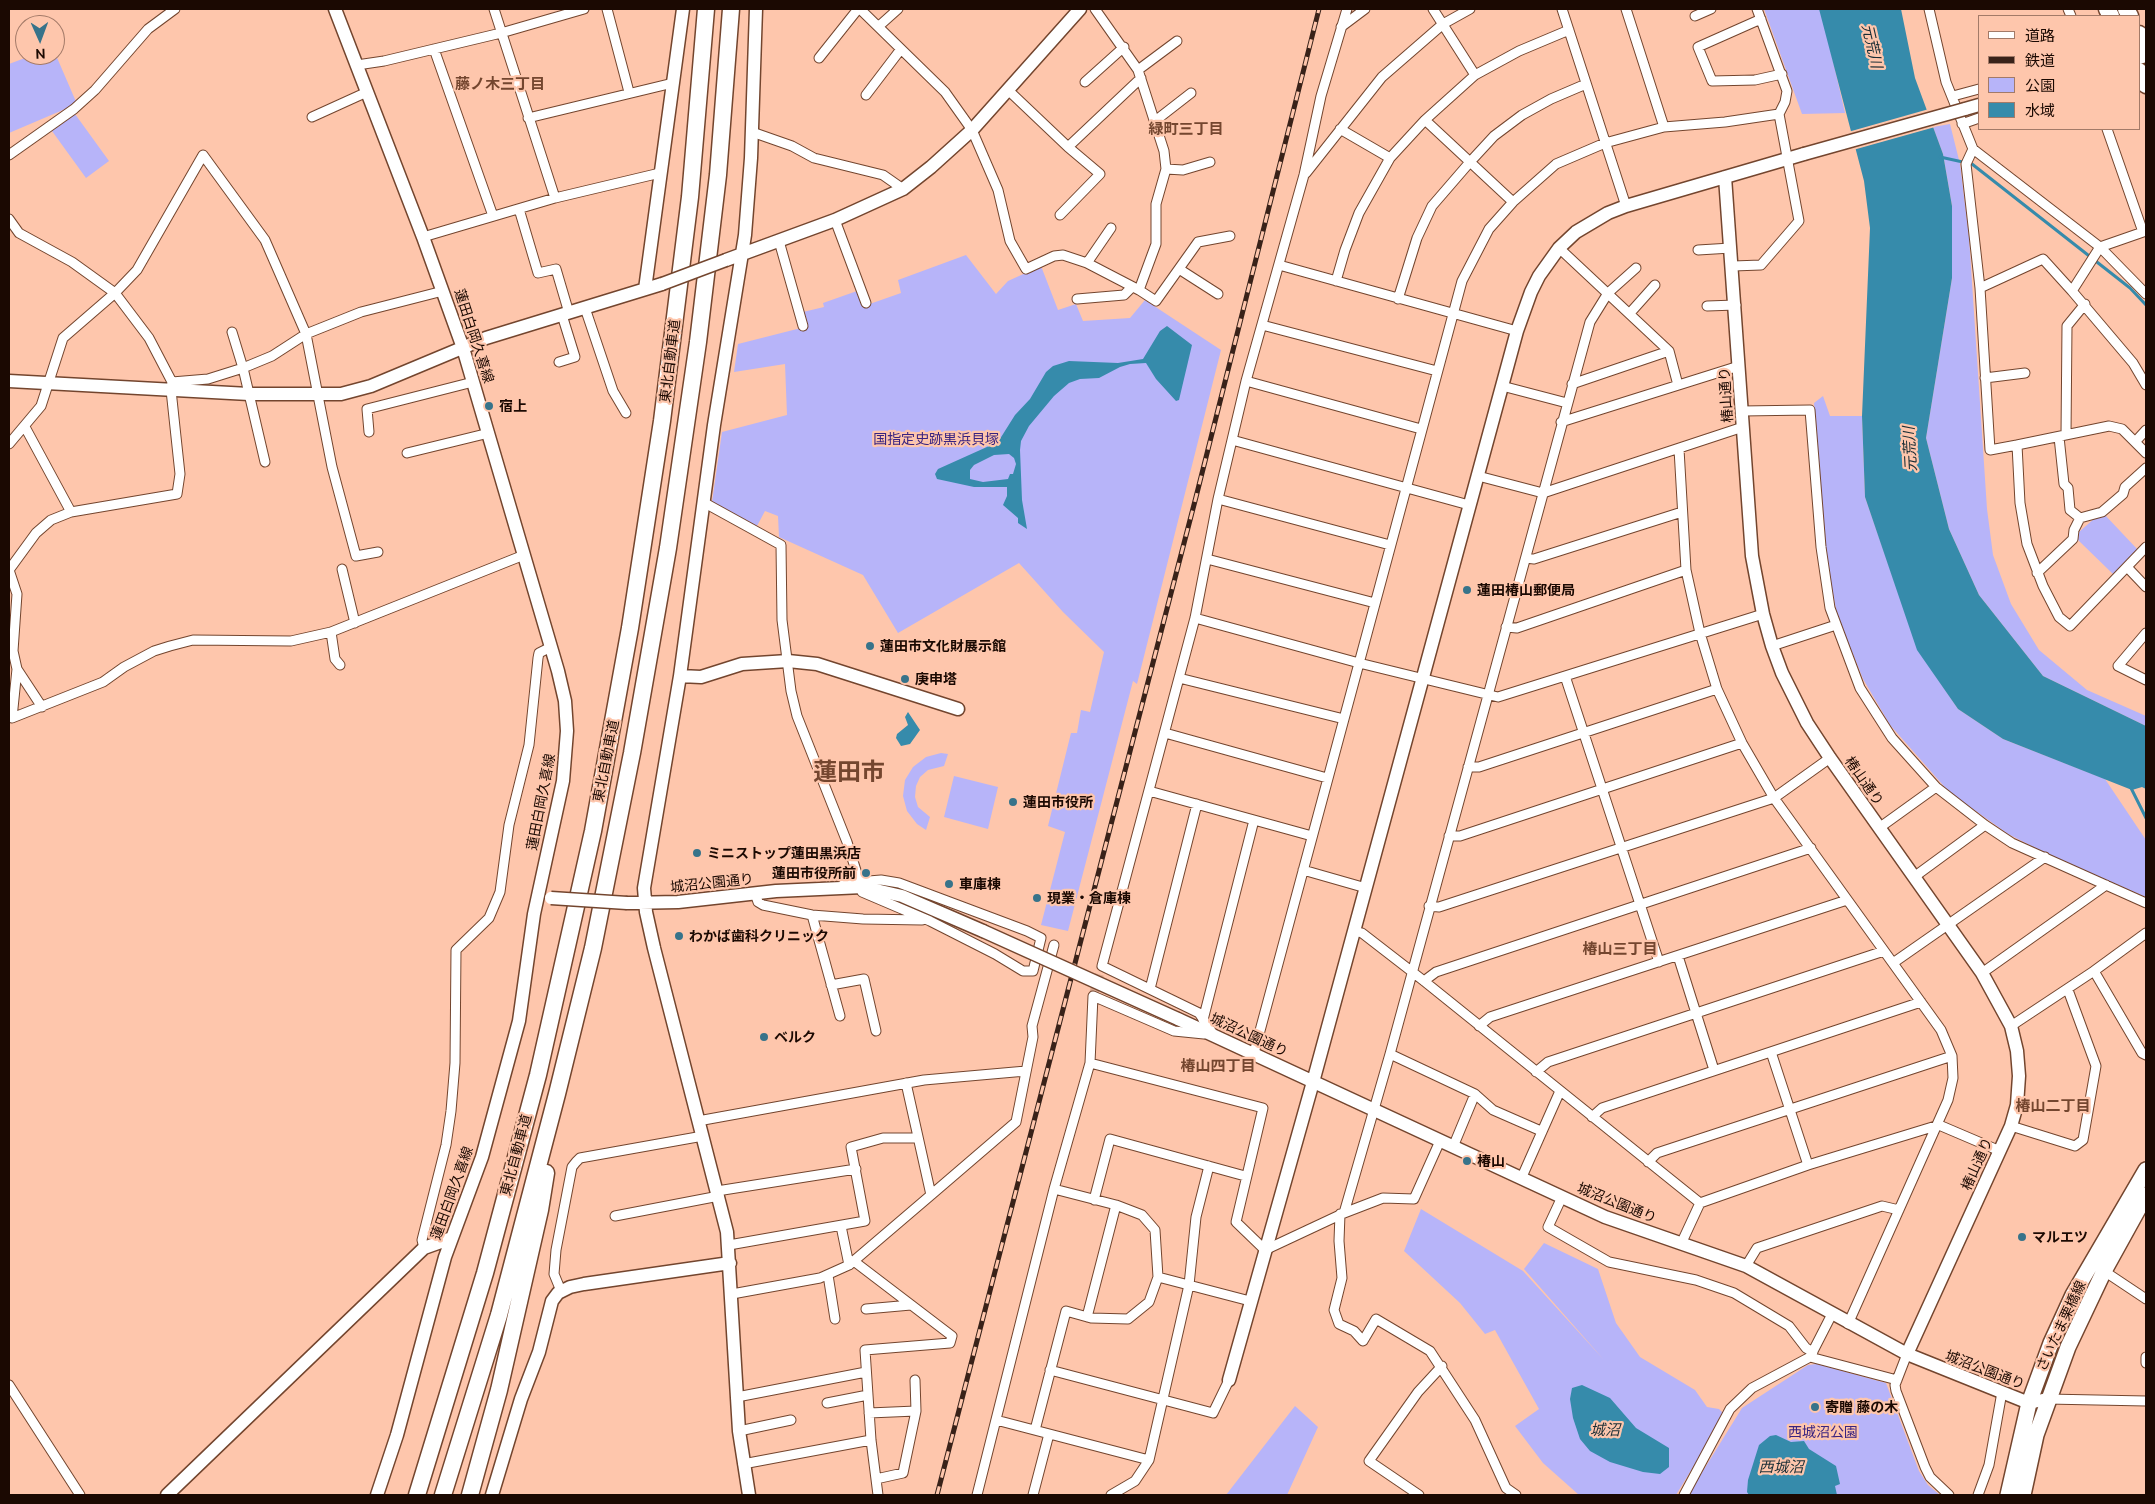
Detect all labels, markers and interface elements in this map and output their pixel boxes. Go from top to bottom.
north arrow [15,15,65,65]
legend [1978,15,2140,130]
water label: 元荒川 [1858,22,1886,70]
text: 道路 [2025,27,2055,44]
text: N [35,46,46,62]
text: 鉄道 [2025,52,2055,69]
district label: 藤ノ木三丁目 [455,75,545,93]
text: 公園 [2025,77,2055,94]
text: 水域 [2025,102,2055,119]
district label: 緑町三丁目 [1149,120,1223,138]
street label: 蓮田白岡久喜線 [451,287,497,385]
street label: 東北自動車道 [657,318,683,404]
street label: 椿山通り [1716,366,1736,424]
place label: 宿上 [499,398,527,414]
marker: 宿上 [483,400,495,412]
water label: 元荒川 [1900,426,1920,472]
park label: 国指定史跡黒浜貝塚 [873,431,999,447]
place label: 蓮田椿山郵便局 [1477,582,1575,598]
marker: 蓮田椿山郵便局 [1461,584,1473,596]
place label: 蓮田市文化財展示館 [880,638,1006,654]
marker: 蓮田市文化財展示館 [864,640,876,652]
place label: 庚申塔 [915,671,957,687]
marker: 庚申塔 [899,673,911,685]
street label: 東北自動車道 [590,718,622,804]
street label: 蓮田白岡久喜線 [523,752,559,852]
street label: 椿山通り [1841,753,1887,809]
district label: 蓮田市 [813,758,885,786]
place label: 蓮田市役所 [1023,794,1093,810]
marker: 蓮田市役所 [1007,796,1019,808]
place label: ミニストップ蓮田黒浜店 [707,845,861,861]
marker: ミニストップ蓮田黒浜店 [691,847,703,859]
place label: 蓮田市役所前 [772,865,856,881]
marker: 蓮田市役所前 [860,867,872,879]
street label: 城沼公園通り [669,870,755,896]
place label: 車庫棟 [959,876,1001,892]
marker: 車庫棟 [943,878,955,890]
place label: 現業・倉庫棟 [1047,890,1131,906]
marker: 現業・倉庫棟 [1031,892,1043,904]
place label: わかば歯科クリニック [689,928,829,944]
marker: わかば歯科クリニック [673,930,685,942]
district label: 椿山三丁目 [1583,940,1657,958]
street label: 城沼公園通り [1207,1010,1291,1060]
place label: ベルク [774,1029,816,1045]
marker: ベルク [758,1031,770,1043]
district label: 椿山四丁目 [1181,1057,1255,1075]
district label: 椿山二丁目 [2016,1097,2090,1115]
street label: 東北自動車道 [497,1112,535,1198]
street label: 椿山通り [1958,1135,1996,1193]
street label: 蓮田白岡久喜線 [427,1144,477,1242]
place label: 椿山 [1477,1153,1505,1169]
marker: 椿山 [1461,1155,1473,1167]
street label: 城沼公園通り [1575,1179,1659,1227]
place label: マルエツ [2032,1229,2088,1245]
marker: マルエツ [2016,1231,2028,1243]
street label: さいたま栗橋線 [2033,1278,2089,1374]
street label: 城沼公園通り [1943,1347,2027,1393]
place label: 寄贈 藤の木 [1825,1399,1898,1415]
marker: 寄贈 藤の木 [1809,1401,1821,1413]
water label: 城沼 [1590,1421,1620,1439]
park label: 西城沼公園 [1788,1424,1858,1440]
water label: 西城沼 [1759,1458,1803,1476]

